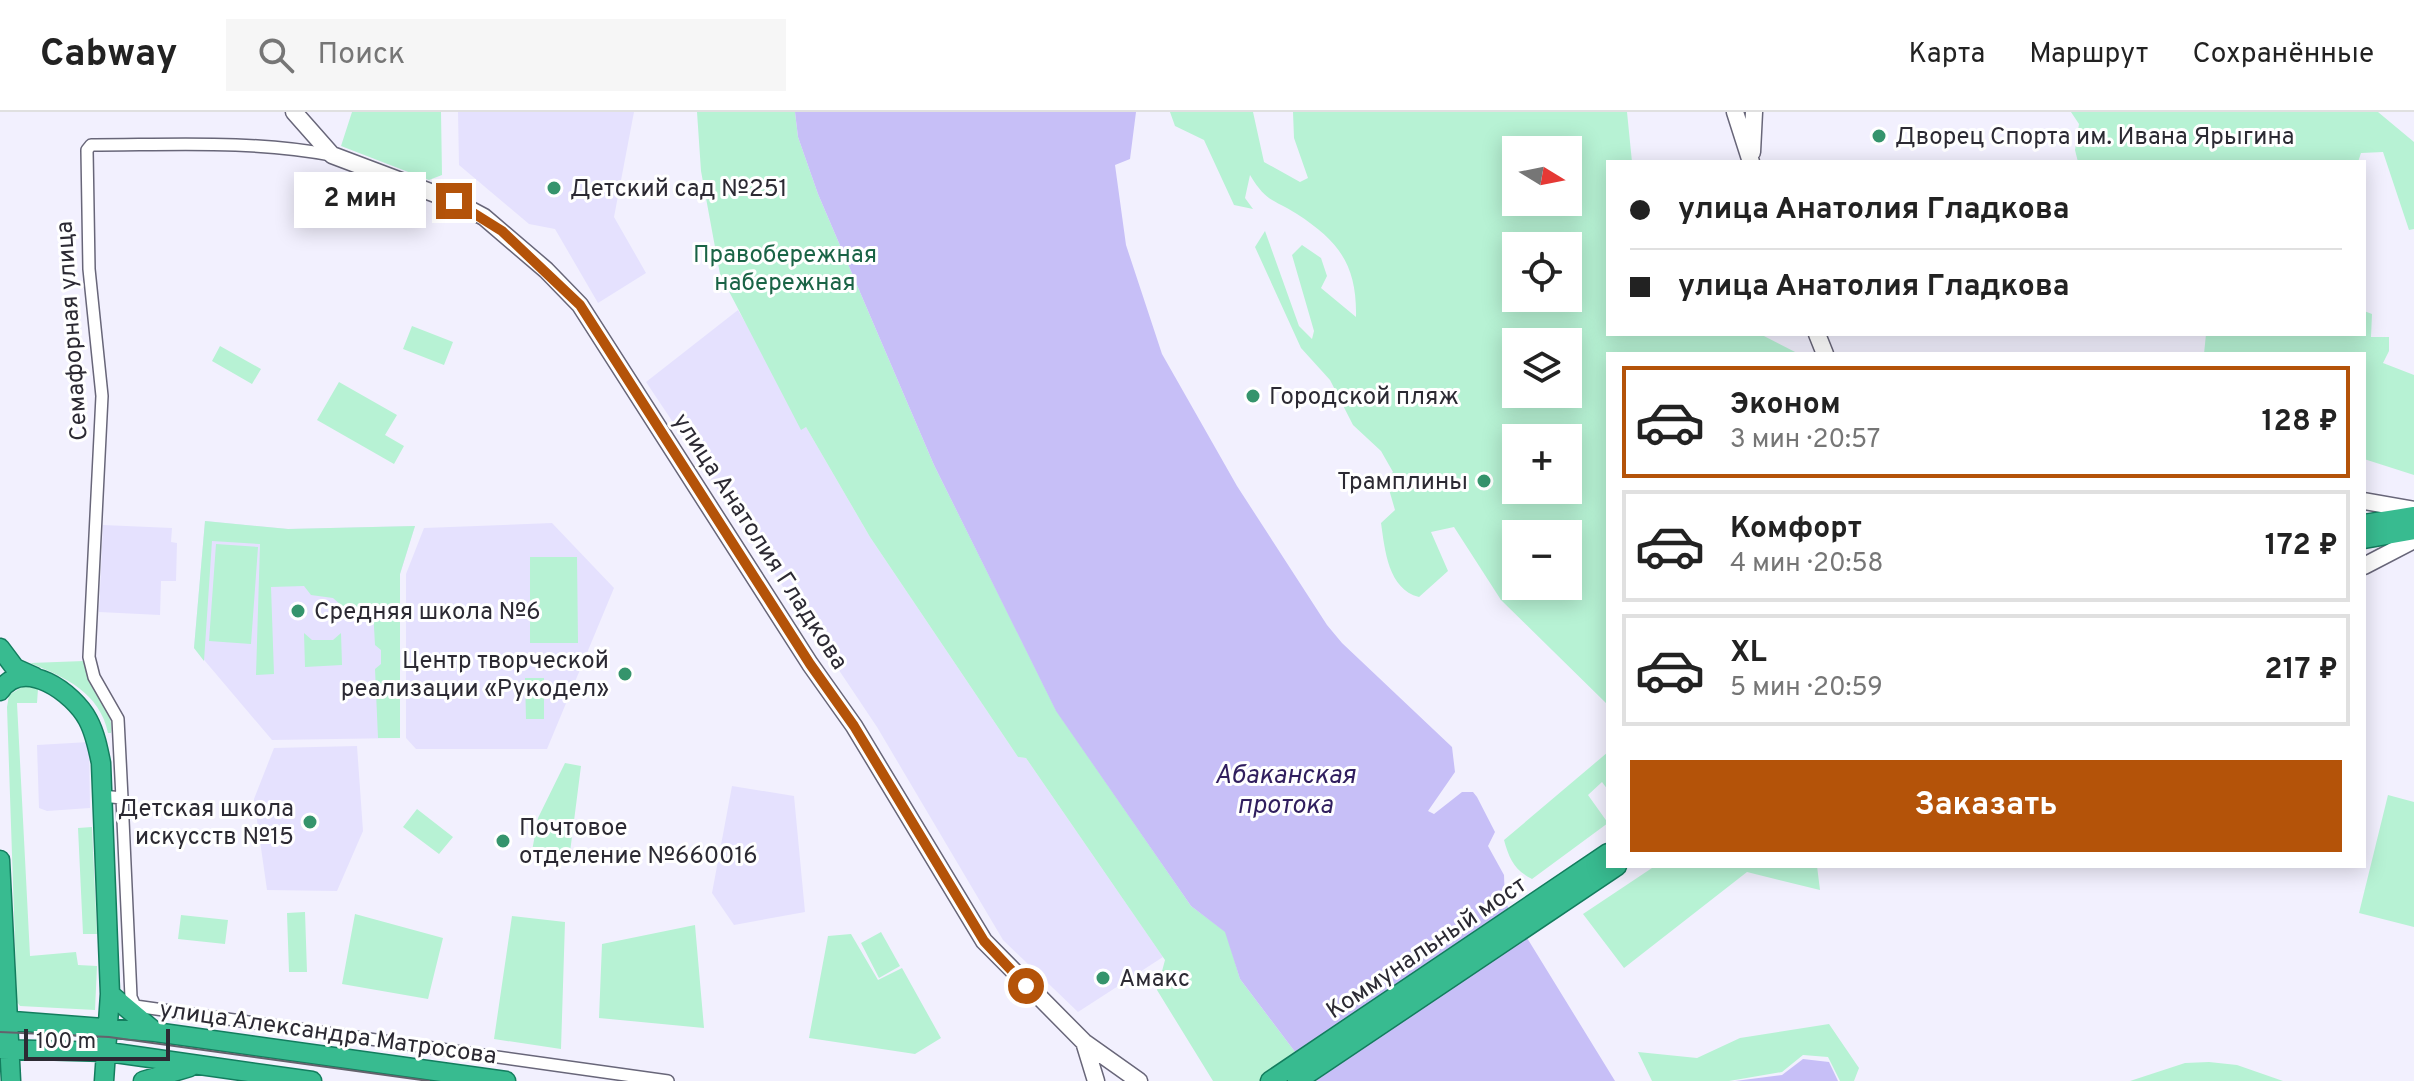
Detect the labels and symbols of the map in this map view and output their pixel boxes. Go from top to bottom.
place label: Дворец Спорта им. Ивана Ярыгина [1895,123,2294,153]
marker: Дворец Спорта им. Ивана Ярыгина [1870,127,1888,145]
north arrow [1502,136,1582,216]
callout: 2 мин [294,173,426,229]
place label: Детский сад №251 [570,175,788,205]
marker: Детский сад №251 [545,179,563,197]
route end [436,183,472,219]
street label: Семафорная улица [50,220,96,442]
park label: Правобережная набережная [693,241,877,299]
place label: Городской пляж [1269,383,1459,413]
marker: Городской пляж [1244,387,1262,405]
street label: улица Анатолия Гладкова [665,408,854,676]
place label: Трамплины [1337,468,1468,498]
marker: Трамплины [1475,472,1493,490]
place label: Средняя школа №6 [314,598,541,628]
marker: Средняя школа №6 [289,602,307,620]
place label: Центр творческой реализации «Рукодел» [341,647,609,705]
marker: Центр творческой реализации «Рукодел» [616,665,634,683]
water label: Абаканская протока [1215,760,1356,823]
place label: Детская школа искусств №15 [118,795,294,853]
marker: Детская школа искусств №15 [301,813,319,831]
place label: Почтовое отделение №660016 [519,814,758,872]
marker: Почтовое отделение №660016 [494,832,512,850]
street label: Коммунальный мост [1321,870,1533,1027]
place label: Амакс [1119,965,1190,995]
route start [1008,968,1044,1004]
marker: Амакс [1094,969,1112,987]
street label: улица Александра Матросова [157,995,498,1073]
scale bar [24,1025,170,1061]

